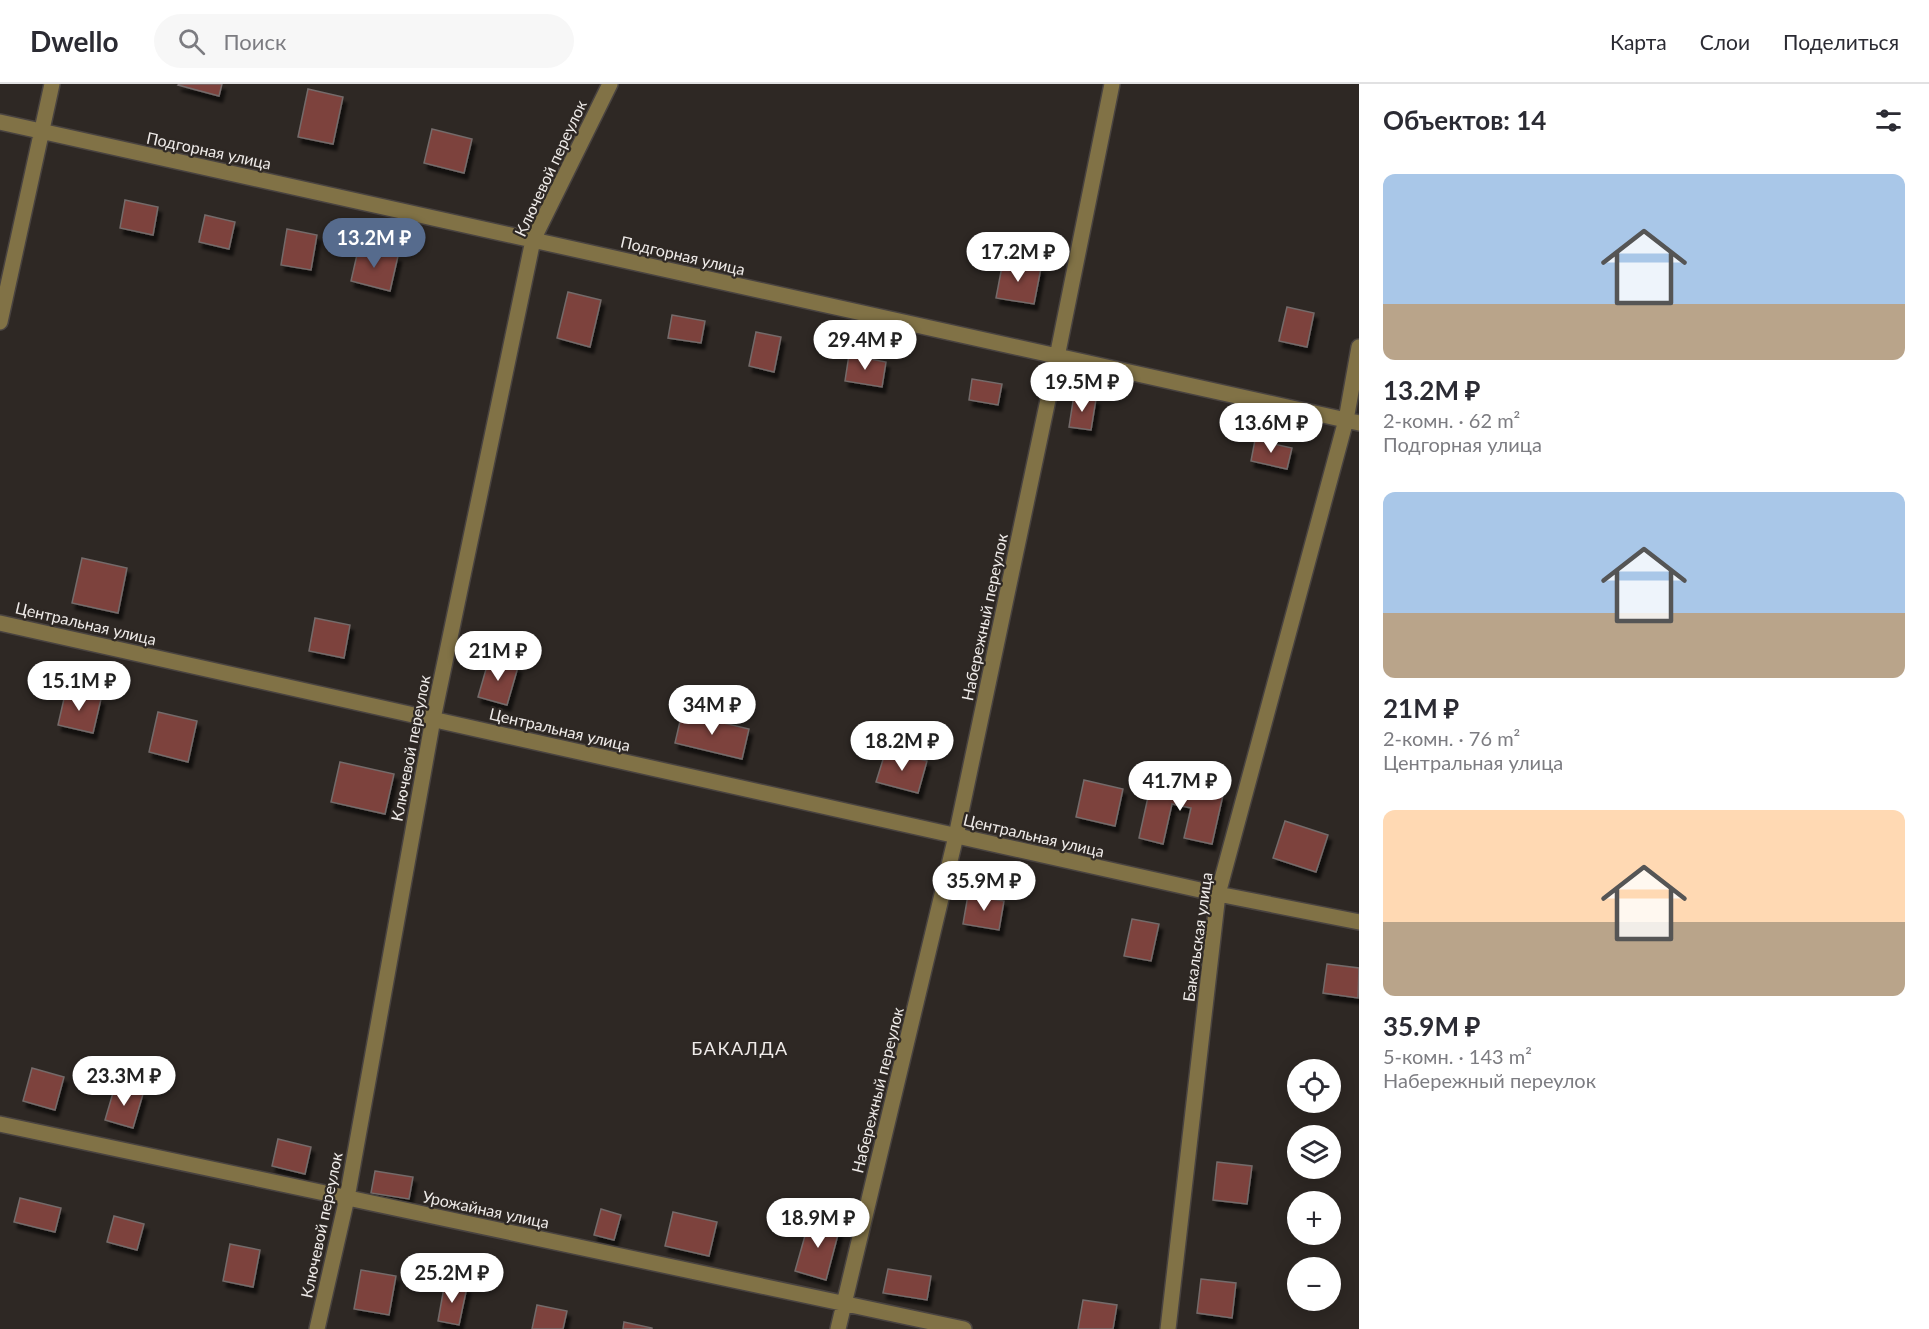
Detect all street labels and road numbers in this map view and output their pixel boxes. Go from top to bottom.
street label: Ключевой переулок [510,96,590,239]
street label: Подгорная улица [145,127,273,173]
street label: Подгорная улица [619,231,747,279]
street label: Набережный переулок [957,531,1011,702]
street label: Центральная улица [14,598,158,648]
street label: Ключевой переулок [387,673,434,823]
street label: Центральная улица [488,704,632,754]
street label: Центральная улица [962,810,1106,860]
street label: Бакальская улица [1179,871,1215,1003]
street label: Набережный переулок [847,1004,907,1175]
street label: Ключевой переулок [296,1150,346,1300]
street label: Урожайная улица [421,1186,551,1232]

